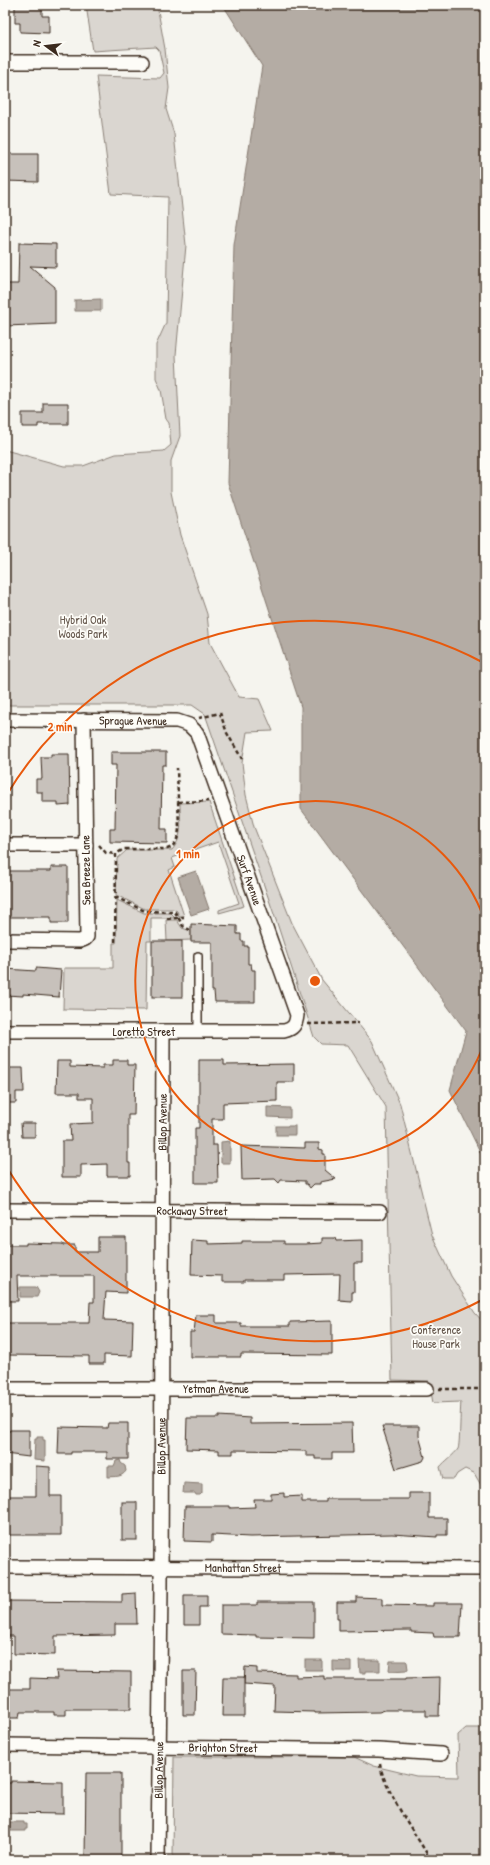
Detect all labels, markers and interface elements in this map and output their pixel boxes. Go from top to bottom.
north arrow [26,26,66,66]
text: N [29,39,44,48]
park label: Hybrid Oak Woods Park [58,611,108,642]
street label: Sprague Avenue [99,712,167,729]
text: 2 min [48,718,73,735]
street label: Sea Breeze Lane [76,835,95,905]
text: 1 min [176,845,200,862]
street label: Surf Avenue [233,852,266,908]
centre of rings [308,974,322,988]
street label: Loretto Street [113,1023,176,1040]
street label: Billop Avenue [154,1093,171,1151]
street label: Rockaway Street [157,1202,228,1219]
park label: Conference House Park [411,1321,461,1352]
street label: Yetman Avenue [183,1380,249,1397]
street label: Billop Avenue [152,1417,170,1475]
street label: Manhattan Street [205,1559,282,1576]
street label: Brighton Street [188,1738,258,1756]
street label: Billop Avenue [150,1741,167,1799]

